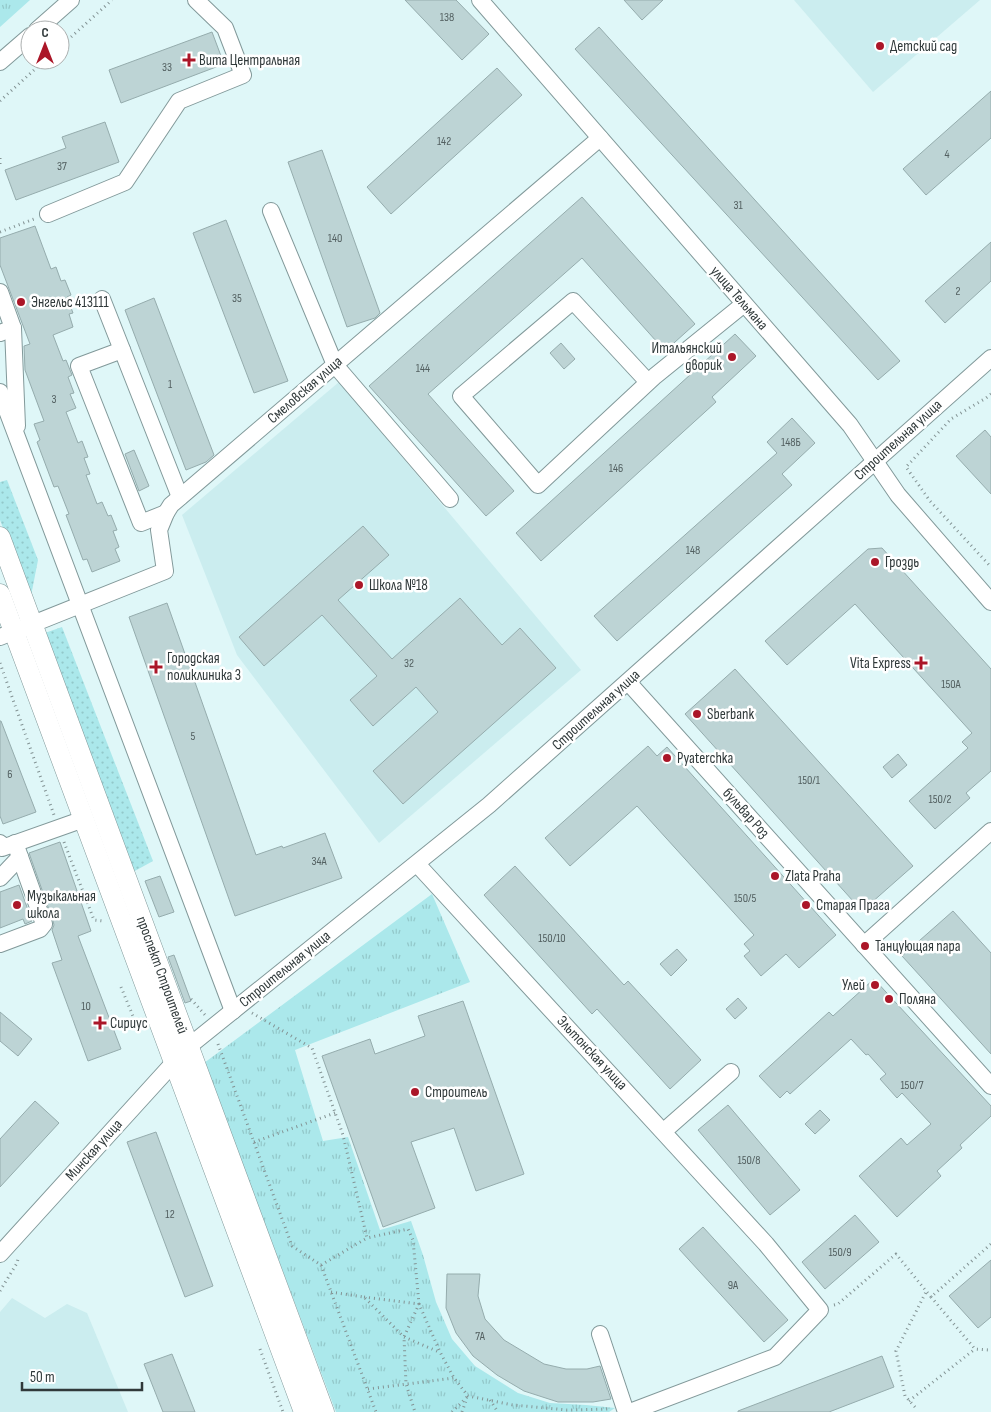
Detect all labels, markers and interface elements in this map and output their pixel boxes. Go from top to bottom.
house number: 138 [440,10,454,25]
north arrow [20,20,70,70]
text: С [41,24,49,41]
place label: Детский сад [890,37,957,56]
marker: Детский сад [874,40,886,52]
place label: Вита Центральная [199,51,300,70]
marker: Вита Центральная [183,54,195,66]
house number: 33 [162,60,172,75]
house number: 142 [437,134,451,149]
house number: 4 [944,147,950,162]
house number: 37 [57,159,67,174]
house number: 31 [733,198,743,213]
house number: 140 [328,231,342,246]
street label: улица Тельмана [706,262,772,334]
house number: 2 [956,284,961,299]
house number: 35 [232,291,242,306]
place label: Энгельс 413111 [31,293,109,312]
marker: Энгельс 413111 [15,296,27,308]
place label: Итальянский дворик [652,339,722,375]
marker: Итальянский дворик [726,351,738,363]
street label: Смеловская улица [264,352,347,428]
house number: 144 [416,361,430,376]
house number: 1 [168,377,173,392]
house number: 3 [51,392,57,407]
street label: Строительная улица [850,395,946,484]
house number: 148Б [781,435,801,450]
house number: 146 [609,461,623,476]
house number: 148 [686,543,700,558]
place label: Гроздь [885,553,919,572]
marker: Гроздь [869,556,881,568]
place label: Школа №18 [369,576,428,595]
marker: Школа №18 [353,579,365,591]
place label: Городская поликлиника 3 [167,649,241,685]
place label: Vita Express [850,654,911,673]
house number: 32 [404,656,414,671]
marker: Vita Express [915,657,927,669]
marker: Городская поликлиника 3 [149,660,163,674]
street label: Строительная улица [548,665,644,754]
house number: 150А [941,677,962,692]
place label: Sberbank [707,705,754,724]
marker: Sberbank [691,708,703,720]
house number: 5 [191,729,196,744]
place label: Pyaterchka [677,749,734,768]
marker: Pyaterchka [661,752,673,764]
house number: 6 [7,767,13,782]
house number: 150/1 [798,773,821,788]
street label: бульвар Роз [718,784,774,842]
house number: 150/2 [929,792,951,807]
house number: 34А [311,854,327,869]
place label: Zlata Praha [785,867,841,886]
marker: Zlata Praha [769,870,781,882]
place label: Музыкальная школа [27,887,96,923]
house number: 150/5 [734,891,757,906]
place label: Старая Прага [816,896,890,915]
marker: Музыкальная школа [11,899,23,911]
marker: Старая Прага [800,899,812,911]
street label: проспект Строителей [132,914,192,1036]
street label: Строительная улица [236,926,335,1012]
house number: 150/10 [538,931,566,946]
place label: Танцующая пара [875,937,961,956]
marker: Танцующая пара [859,940,871,952]
place label: Улей [842,976,865,995]
marker: Улей [869,979,881,991]
place label: Поляна [899,990,936,1009]
marker: Поляна [883,993,895,1005]
house number: 10 [81,999,91,1014]
street label: Эльтонская улица [553,1012,632,1094]
place label: Сириус [110,1014,148,1033]
marker: Сириус [94,1017,106,1029]
house number: 150/7 [900,1078,924,1093]
place label: Строитель [425,1083,487,1102]
marker: Строитель [409,1086,421,1098]
street label: Минская улица [61,1115,127,1185]
house number: 150/8 [737,1153,761,1168]
house number: 12 [165,1207,175,1222]
house number: 150/9 [828,1245,852,1260]
house number: 9А [728,1278,739,1293]
house number: 7А [475,1329,486,1344]
scale bar [22,1360,142,1392]
text: 50 m [30,1368,55,1387]

